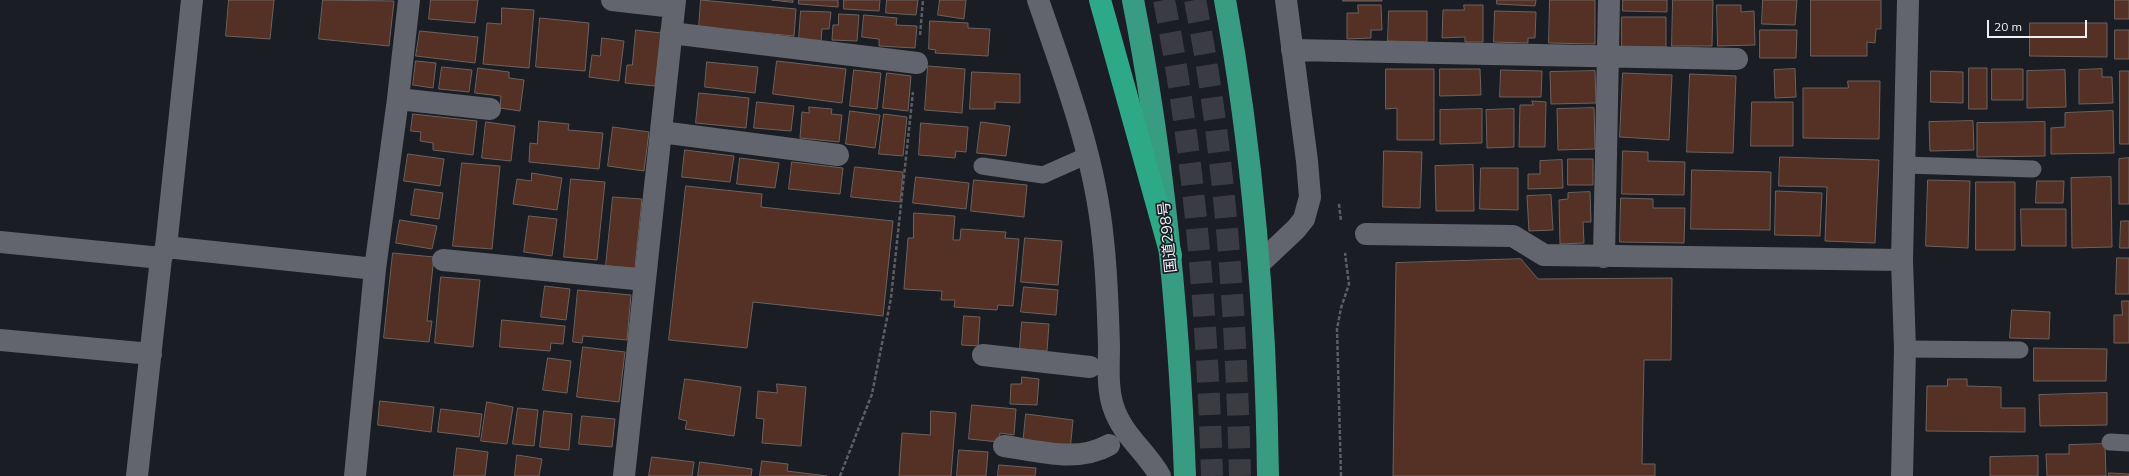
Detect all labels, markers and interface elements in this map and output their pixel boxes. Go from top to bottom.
scale bar [1989,12,2089,38]
text: 20 m [1994,19,2022,34]
street label: 国道298号 [1155,200,1181,274]

